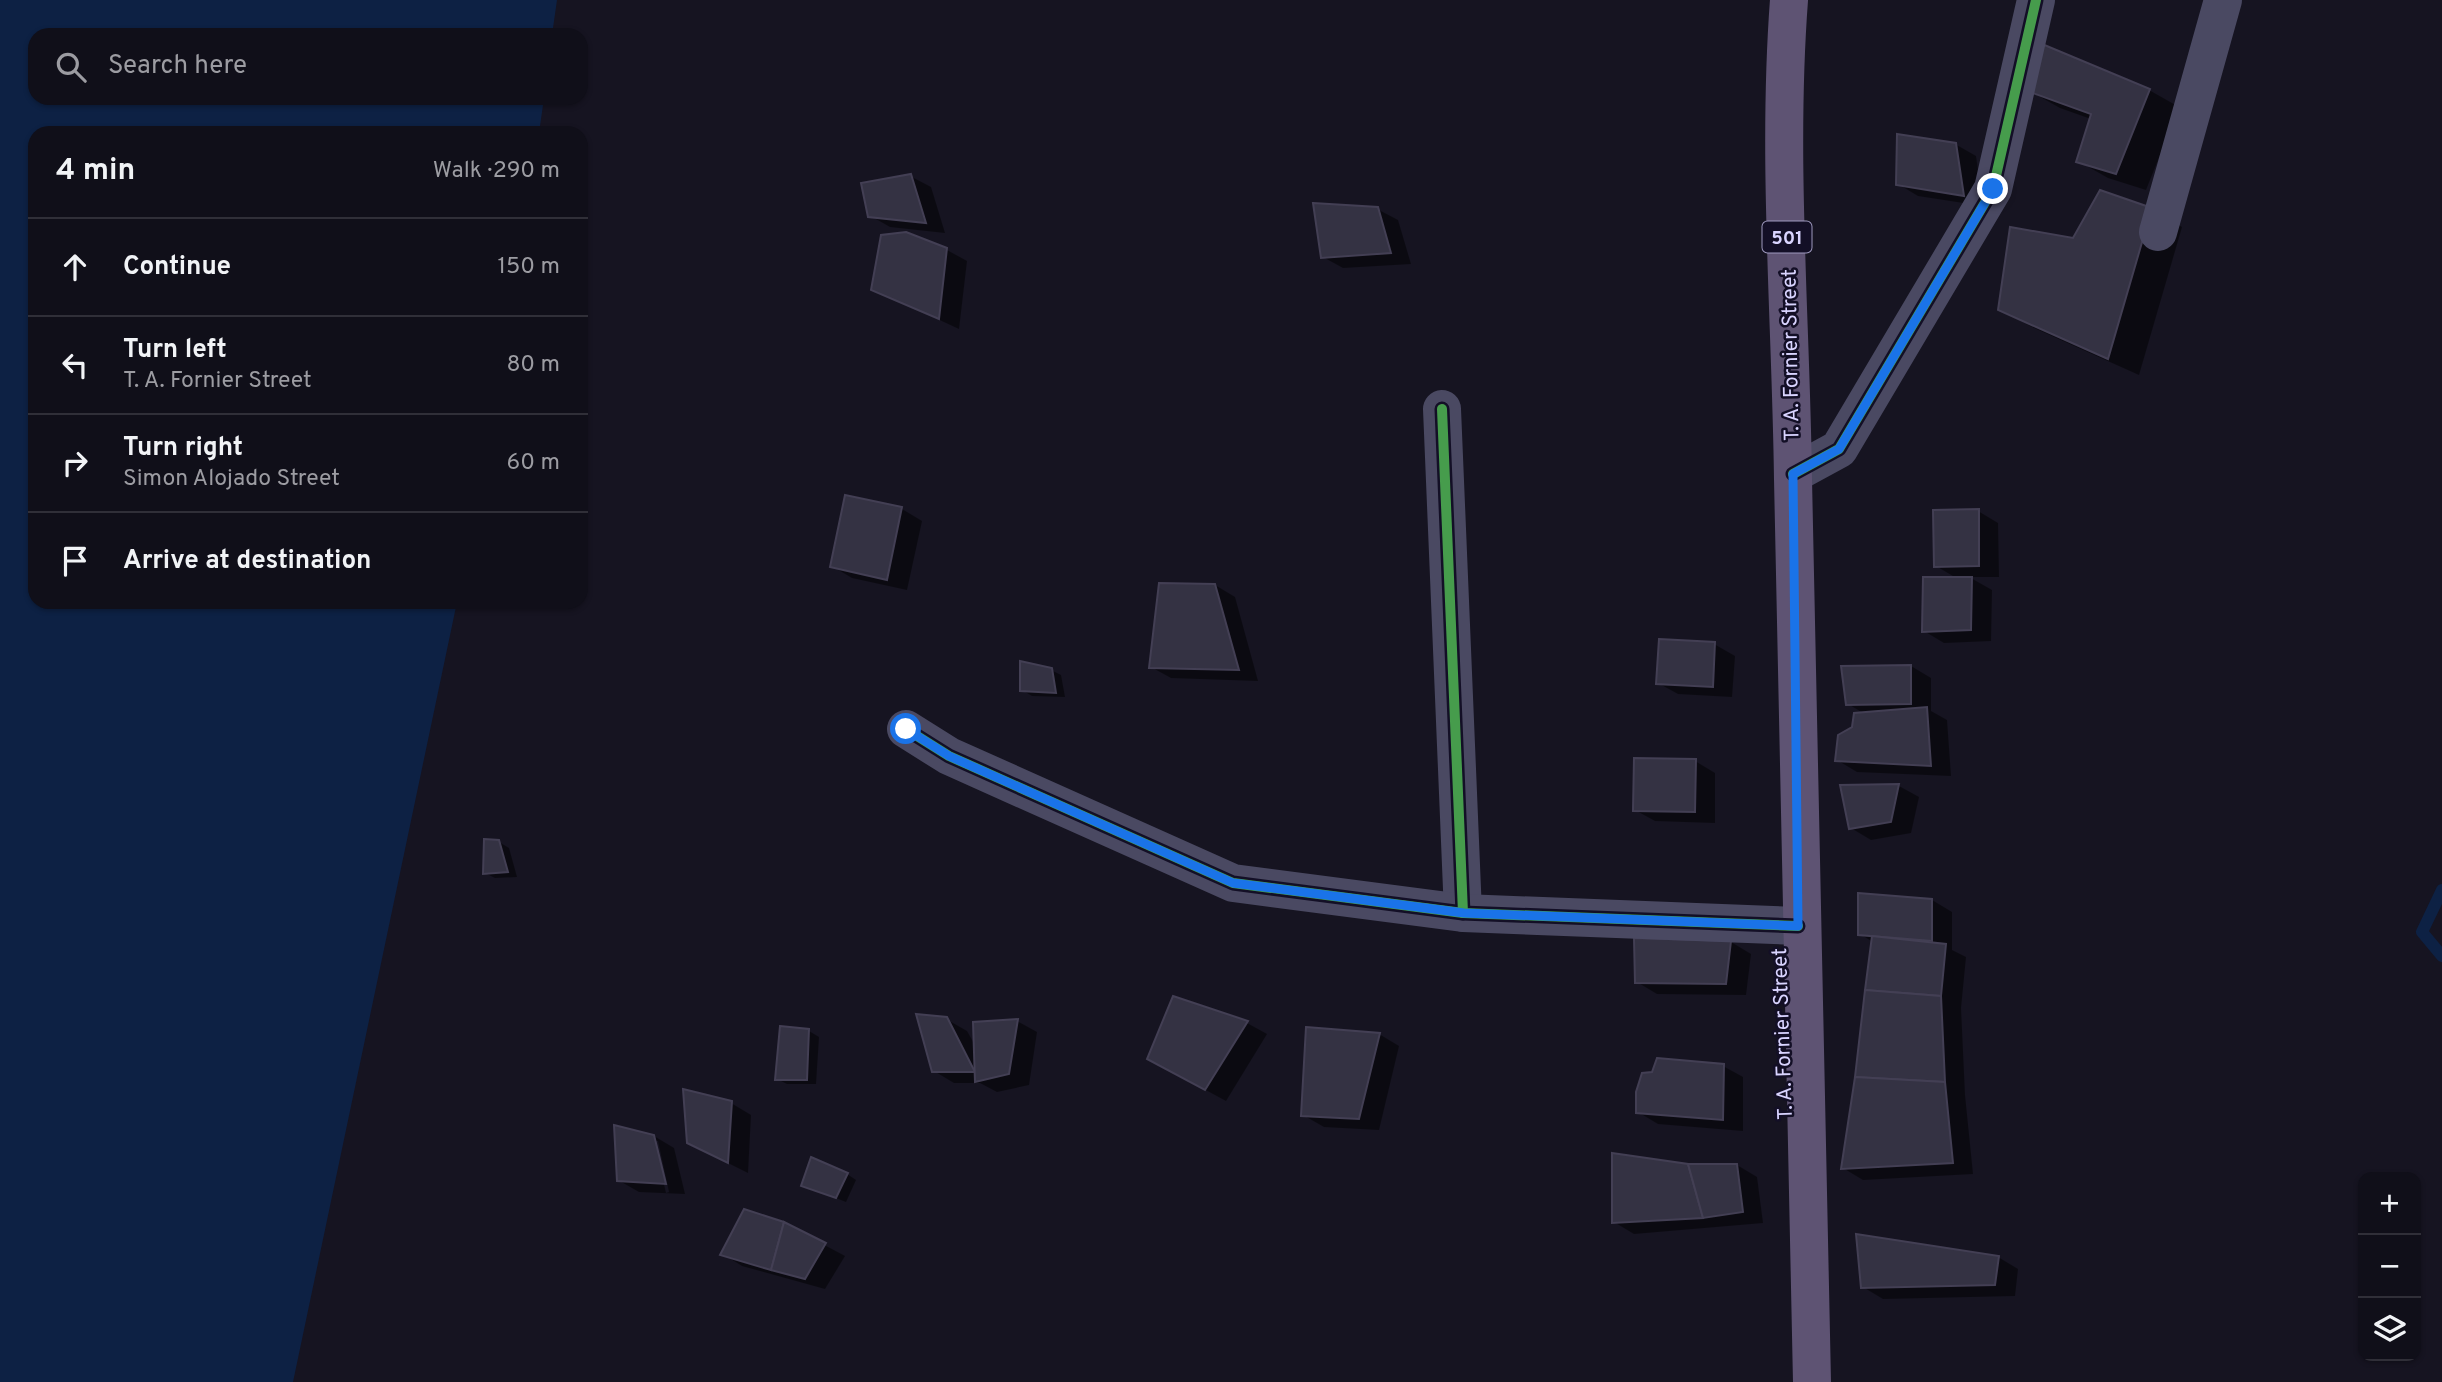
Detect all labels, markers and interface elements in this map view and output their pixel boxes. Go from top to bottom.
search box [28,28,588,105]
icon: search [52,48,90,86]
text: Search here [108,50,247,83]
text: 4 min [56,153,135,190]
text: Walk · 290 m [433,157,560,186]
route end [1977,173,2008,204]
road number: 501 [1762,221,1812,252]
icon: ahead [56,248,94,286]
text: Continue [123,251,231,284]
text: 150 m [498,253,560,282]
street label: T. A. Fornier Street [1776,269,1807,441]
text: Turn left [123,334,227,367]
icon: left [56,346,94,384]
text: 80 m [507,351,560,380]
text: T. A. Fornier Street [123,367,312,396]
text: Turn right [123,432,243,465]
icon: right [56,444,94,482]
text: 60 m [507,449,560,478]
text: Simon Alojado Street [123,465,340,494]
icon: arrive [56,542,94,580]
text: Arrive at destination [123,545,371,578]
route start [890,713,921,744]
street label: T. A. Fornier Street [1767,947,1800,1120]
map controls [2358,1172,2421,1361]
button: + [2358,1172,2421,1235]
button: − [2358,1235,2421,1298]
button: layers [2358,1298,2421,1361]

